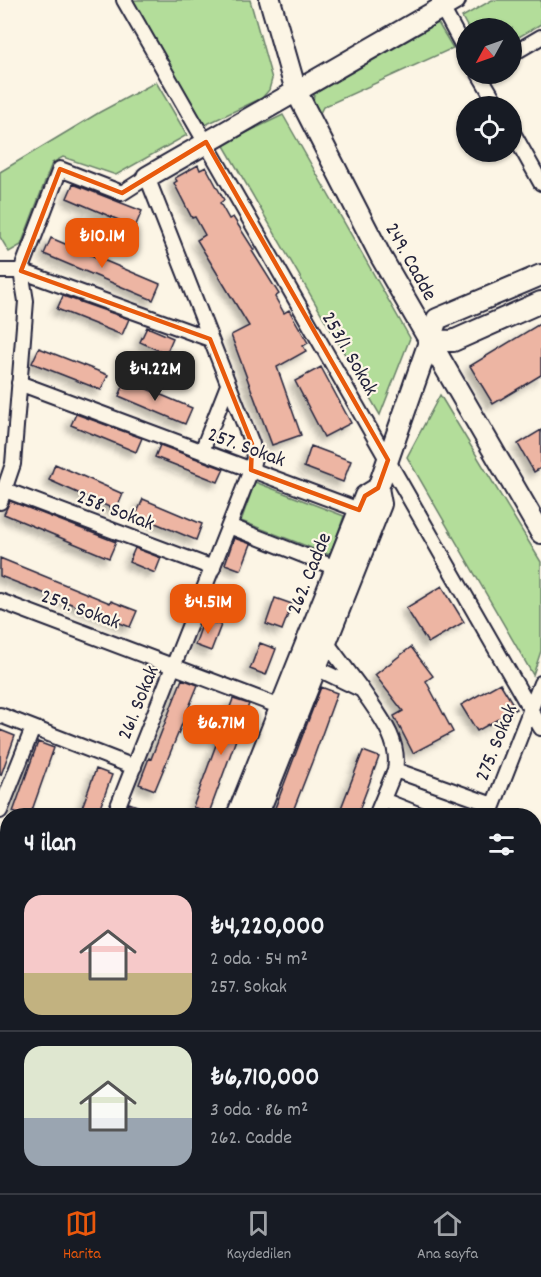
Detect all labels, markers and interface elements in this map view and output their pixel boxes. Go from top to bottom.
north arrow [456,18,522,84]
map controls [456,18,522,162]
button: locate [456,96,522,162]
pin: ₺10.1M [53,218,151,269]
street label: 249. Cadde [376,218,443,307]
text: ₺10.1M [79,223,125,251]
street label: 253/1. Sokak [312,307,385,402]
pin: ₺4.22M [106,351,204,402]
text: ₺4.22M [129,356,181,384]
street label: 257. Sokak [203,421,289,477]
street label: 258. Sokak [72,483,158,540]
street label: 262. Cadde [281,529,341,620]
street label: 259. Sokak [36,583,124,639]
pin: ₺4.51M [159,584,257,635]
text: ₺4.51M [184,589,232,617]
street label: 261. Sokak [111,661,168,745]
street label: 275. Sokak [469,700,527,786]
pin: ₺6.71M [172,705,270,756]
text: ₺6.71M [197,710,245,738]
text: 4 ilan [24,826,76,863]
icon: filters [485,828,518,861]
text: ₺4,220,000 [210,909,325,946]
icon: home [72,919,144,991]
text: 2 oda · 54 m² [210,946,308,974]
text: 257. Sokak [210,974,287,1002]
text: ₺6,710,000 [210,1060,319,1097]
icon: home [72,1070,144,1142]
text: 3 oda · 86 m² [210,1097,308,1125]
text: 262. Cadde [210,1125,292,1153]
tab: Harita [63,1207,101,1266]
tab: Kaydedilen [227,1207,291,1266]
tab: Ana sayfa [417,1207,478,1266]

